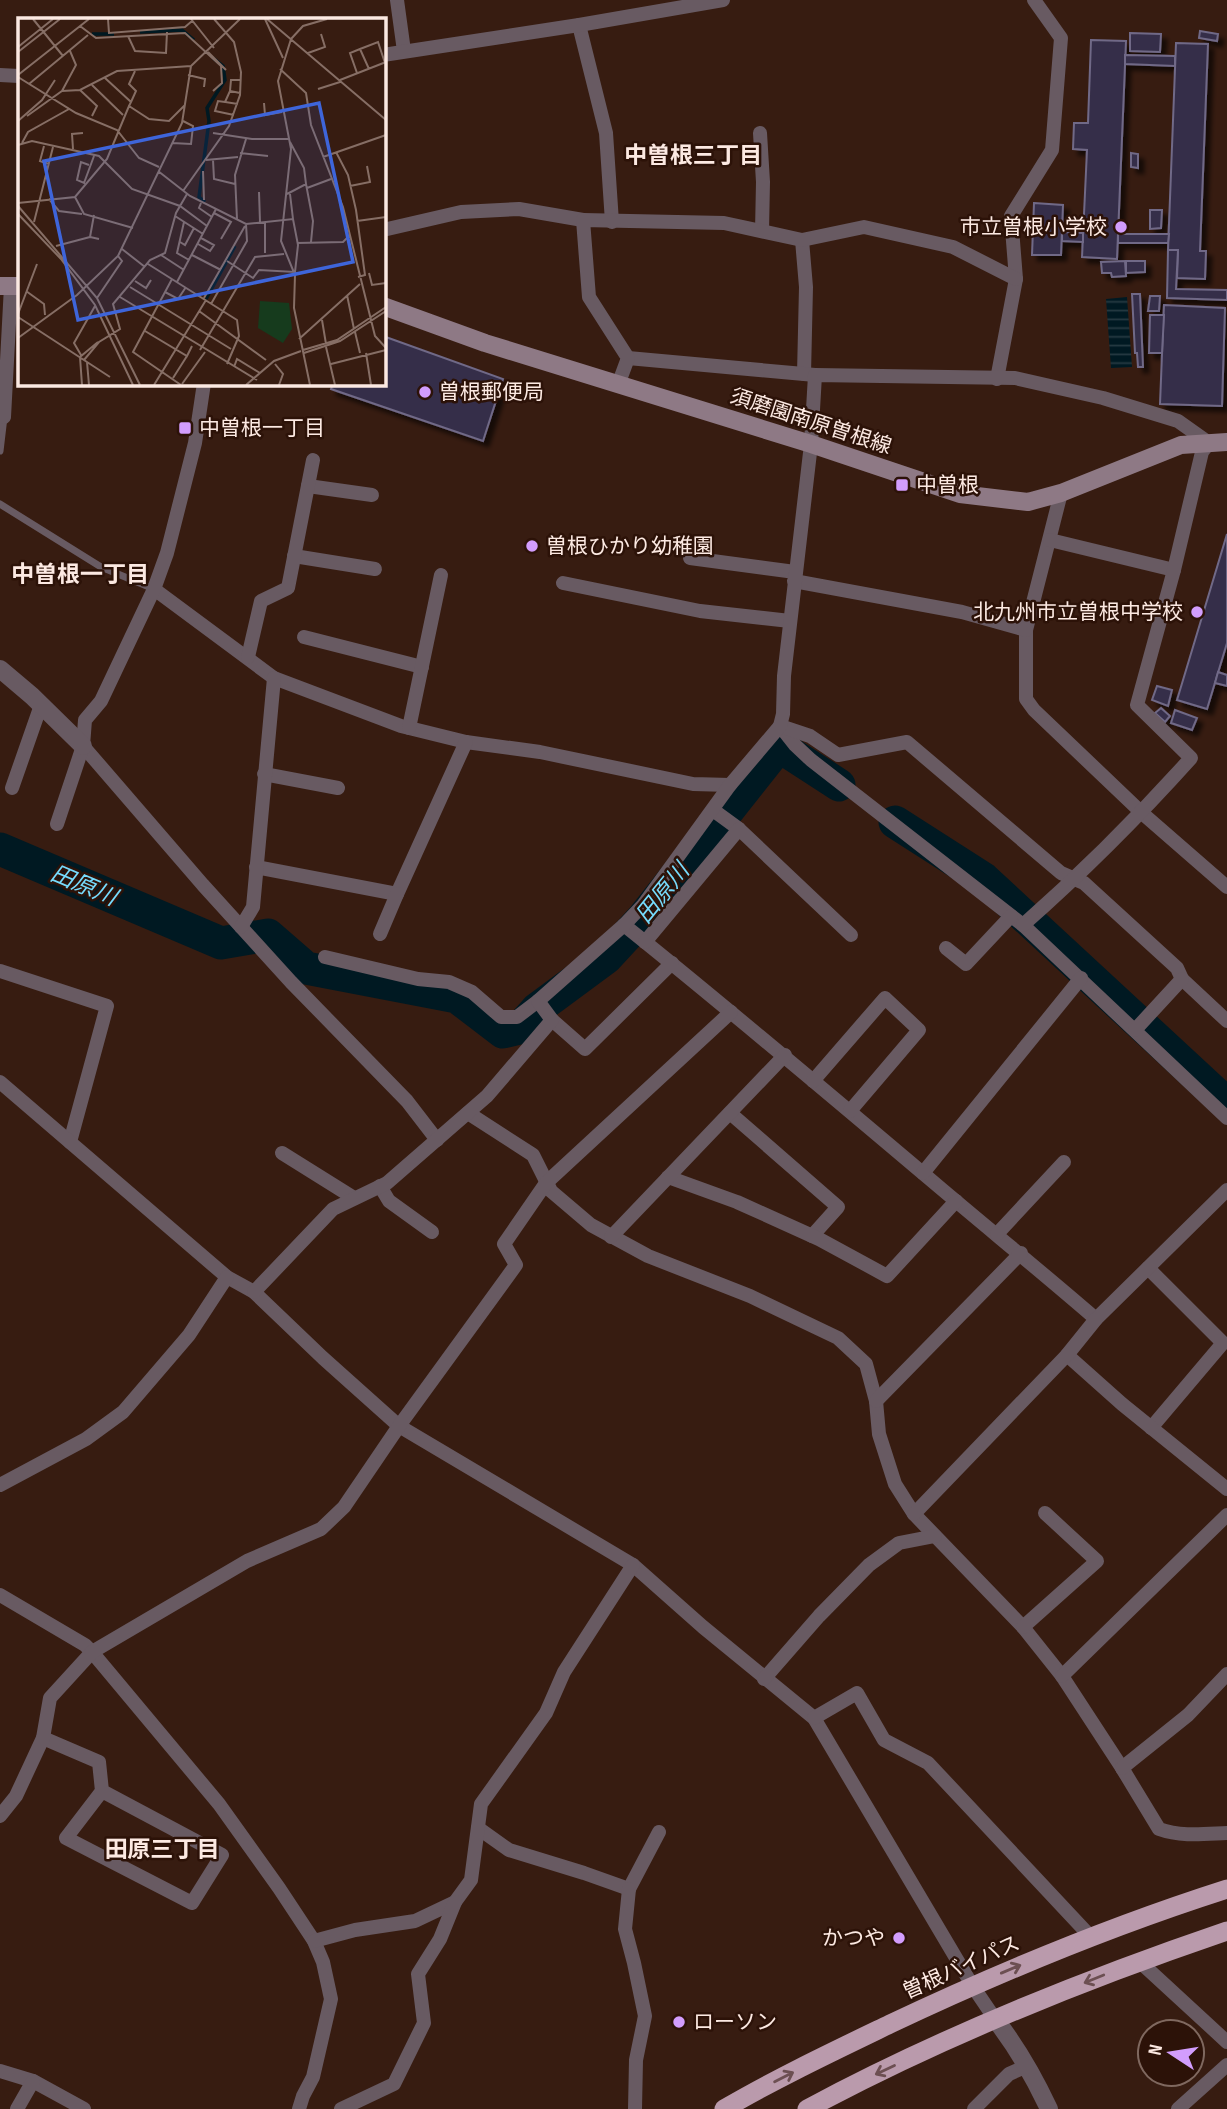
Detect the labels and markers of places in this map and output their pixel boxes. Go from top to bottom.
place label: 市立曽根小学校 [960,215,1107,240]
marker: 市立曽根小学校 [1113,219,1129,235]
place label: 曽根郵便局 [439,380,544,405]
marker: 曽根郵便局 [417,384,433,400]
place label: 中曽根一丁目 [199,416,325,441]
marker: 中曽根一丁目 [177,420,193,436]
place label: 中曽根 [916,473,979,498]
marker: 中曽根 [894,477,910,493]
place label: 曽根ひかり幼稚園 [546,534,714,559]
marker: 曽根ひかり幼稚園 [524,538,540,554]
place label: 北九州市立曽根中学校 [973,600,1183,625]
marker: 北九州市立曽根中学校 [1189,604,1205,620]
place label: かつや [822,1926,885,1951]
marker: かつや [891,1930,907,1946]
place label: ローソン [693,2010,777,2035]
marker: ローソン [671,2014,687,2030]

